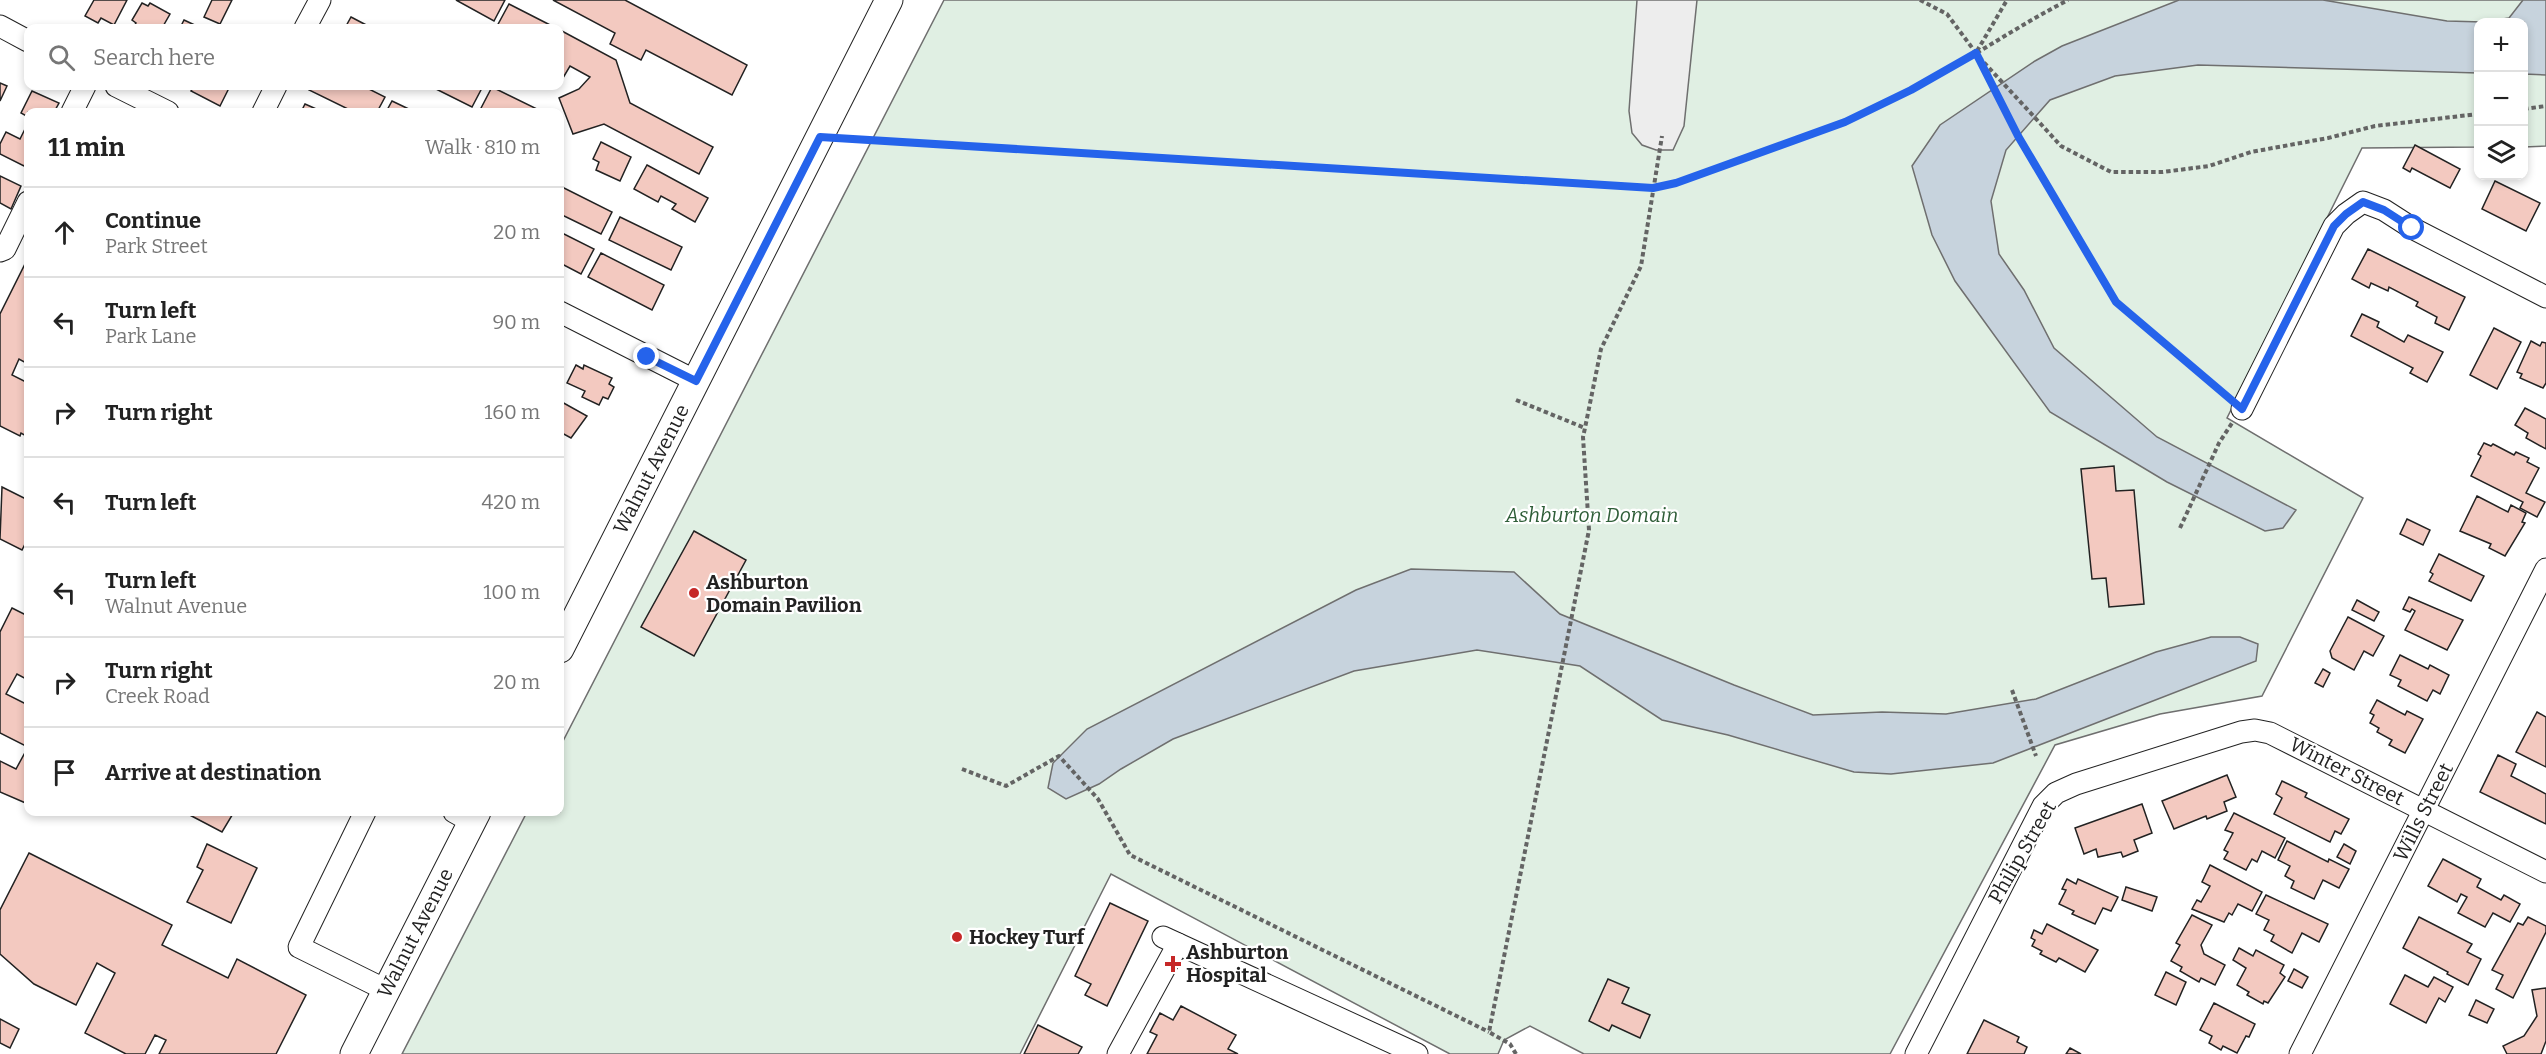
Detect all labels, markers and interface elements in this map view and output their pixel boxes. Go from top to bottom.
map controls [2474,18,2528,180]
button: + [2474,18,2528,72]
search box [24,24,564,90]
icon: search [45,41,78,74]
text: Search here [93,44,215,71]
button: − [2474,72,2528,126]
button: layers [2474,126,2528,180]
text: 11 min [48,132,125,163]
text: Walk · 810 m [425,135,540,159]
text: Continue [105,207,201,234]
route start [2398,214,2424,240]
icon: ahead [48,216,81,249]
text: 20 m [493,220,540,244]
text: Park Street [105,234,208,258]
text: Turn left [105,297,197,324]
icon: left [48,306,81,339]
text: 90 m [492,310,540,334]
text: Park Lane [105,324,197,348]
route end [633,343,659,369]
icon: right [48,396,81,429]
text: Turn right [105,399,213,426]
text: 160 m [484,400,540,424]
street label: Walnut Avenue [608,400,694,538]
icon: left [48,486,81,519]
text: Turn left [105,489,197,516]
text: 420 m [482,490,540,514]
park label: Ashburton Domain [1505,503,1678,527]
text: Turn left [105,567,197,594]
place label: Ashburton Domain Pavilion [706,570,862,617]
icon: left [48,576,81,609]
text: 100 m [483,580,540,604]
marker: Ashburton Domain Pavilion [687,586,701,600]
text: Walnut Avenue [105,594,247,618]
text: Turn right [105,657,213,684]
icon: right [48,666,81,699]
text: 20 m [493,670,540,694]
text: Creek Road [105,684,210,708]
street label: Winter Street [2286,732,2408,810]
icon: arrive [48,756,81,789]
text: Arrive at destination [105,759,321,786]
street label: Wills Street [2388,759,2458,865]
street label: Philip Street [1983,797,2061,907]
street label: Walnut Avenue [372,864,458,1002]
place label: Hockey Turf [969,925,1086,949]
marker: Hockey Turf [950,930,964,944]
place label: Ashburton Hospital [1186,940,1289,987]
marker: Ashburton Hospital [1164,955,1182,973]

